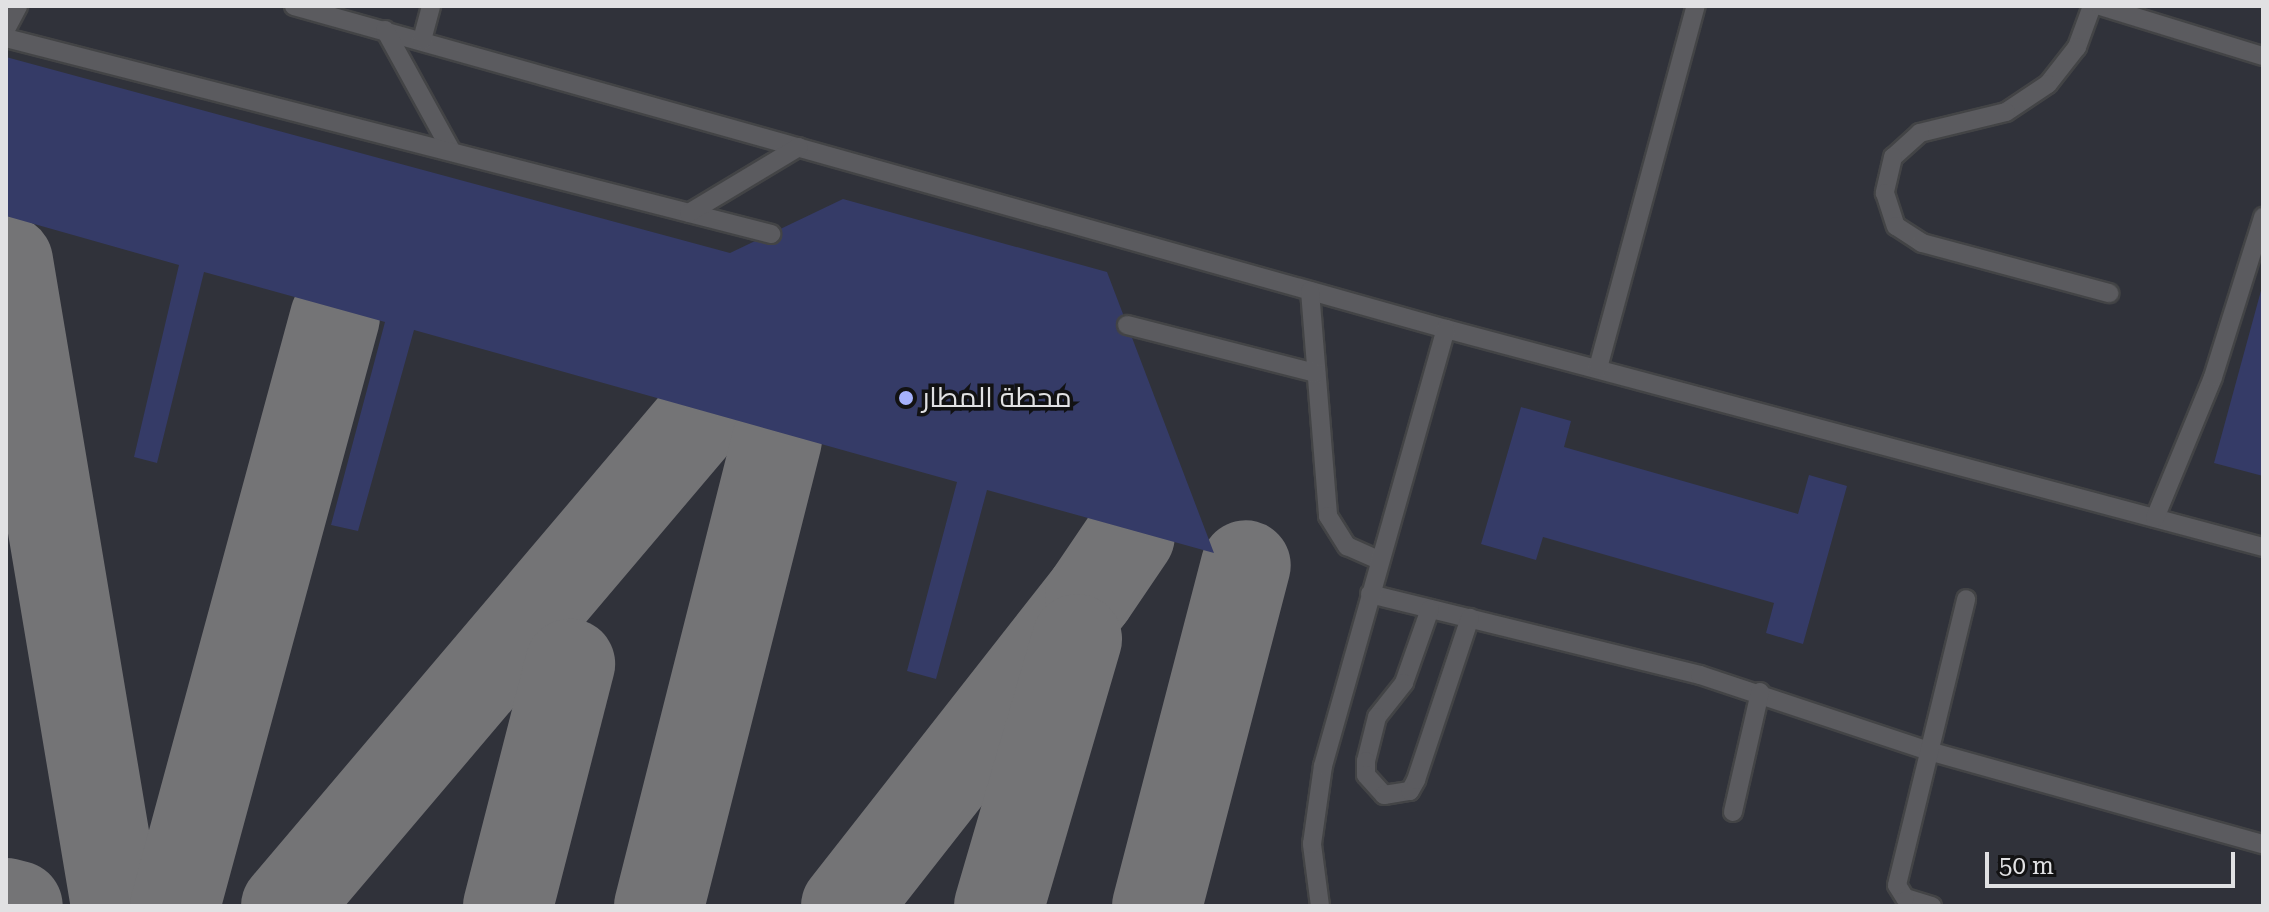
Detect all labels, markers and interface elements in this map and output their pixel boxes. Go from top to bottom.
place label: محطة المطار [922,381,1072,415]
marker: محطة المطار [897,389,915,407]
scale bar [1989,836,2239,886]
text: 50 m [1999,852,2054,880]

